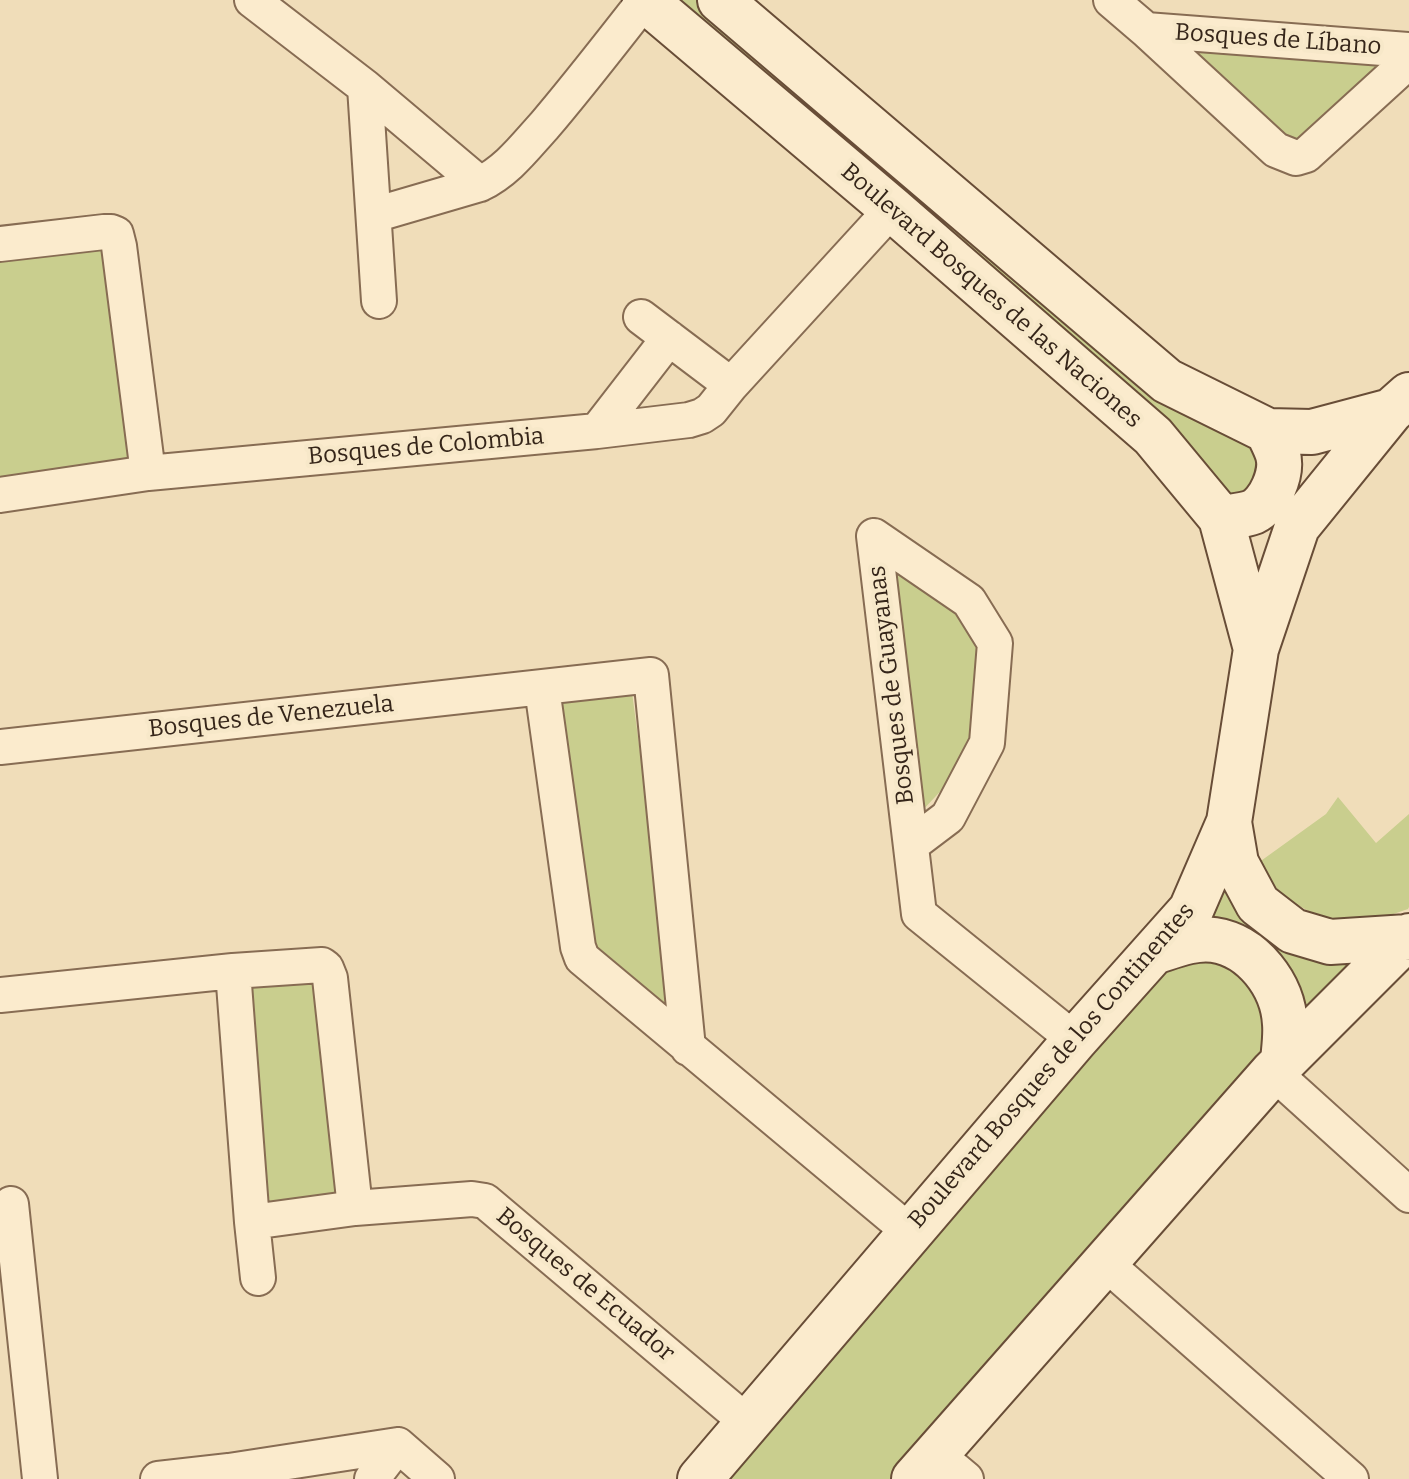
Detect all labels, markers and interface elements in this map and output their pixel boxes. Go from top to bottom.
street label: Bosques de Líbano [1174,18,1382,62]
street label: Boulevard Bosques de las Naciones [835,158,1147,434]
street label: Bosques de Colombia [307,422,545,472]
street label: Bosques de Guayanas [863,564,921,806]
street label: Bosques de Venezuela [147,690,395,744]
street label: Boulevard Bosques de los Continentes [903,897,1201,1235]
street label: Bosques de Ecuador [490,1202,680,1368]

